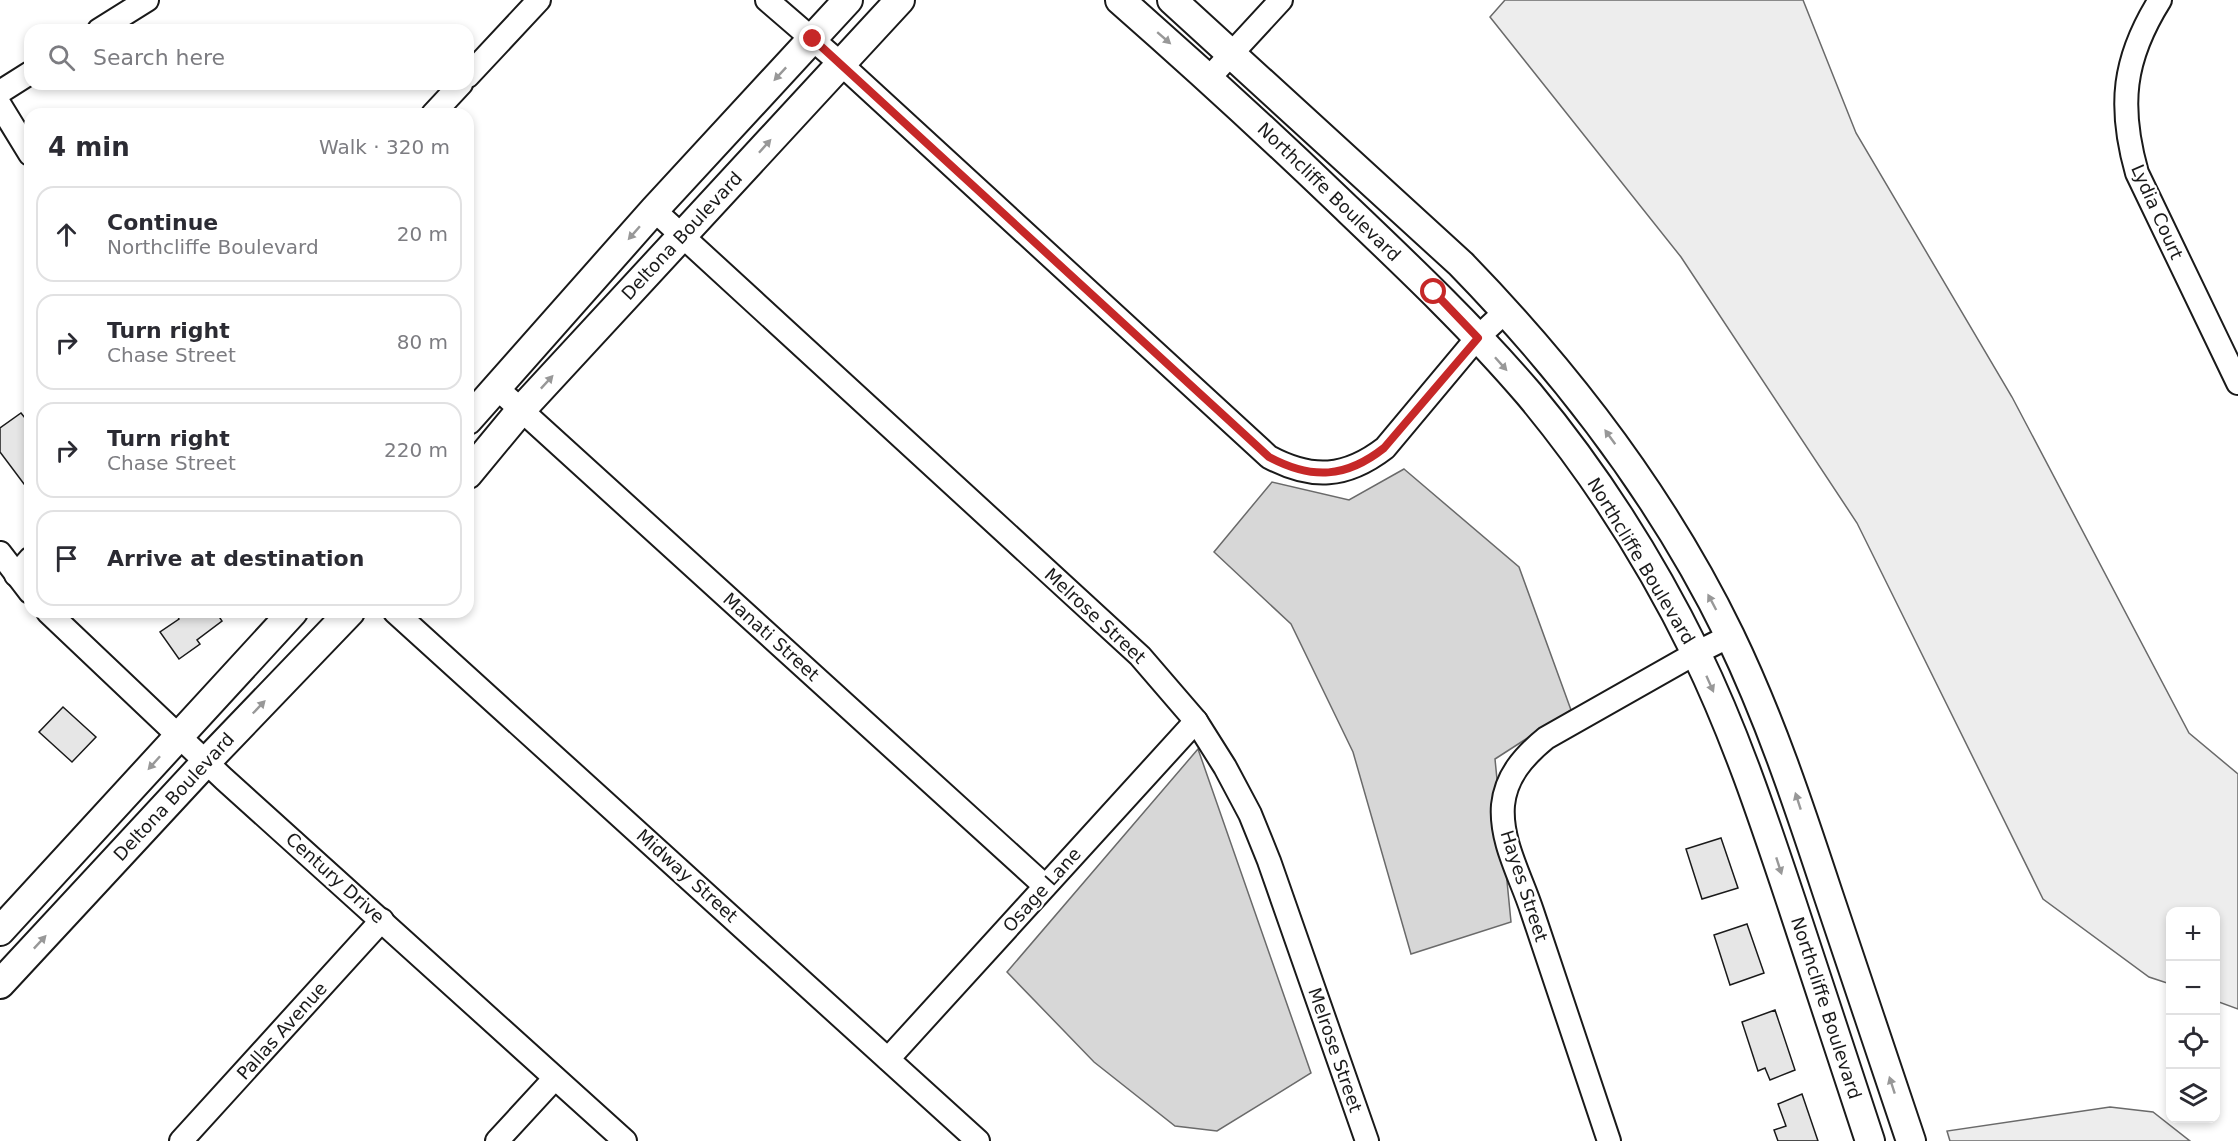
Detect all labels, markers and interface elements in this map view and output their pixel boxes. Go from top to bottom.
search box [24,24,474,90]
route end [799,25,825,51]
one-way arrow [1157,32,1172,45]
icon: search [45,41,78,74]
text: Search here [93,45,225,70]
one-way arrow [774,66,787,81]
street label: Northcliffe Boulevard [1254,118,1405,265]
text: 4 min [48,132,130,162]
text: Walk · 320 m [319,135,450,159]
one-way arrow [758,138,772,153]
street label: Lydia Court [2127,161,2188,263]
street label: Deltona Boulevard [617,167,746,304]
text: Continue [107,210,218,235]
icon: ahead [50,218,83,251]
text: 20 m [397,222,448,246]
one-way arrow [627,225,641,240]
text: Northcliffe Boulevard [107,235,319,259]
route start [1420,278,1446,304]
text: Turn right [107,318,230,343]
icon: right [50,326,83,359]
text: 80 m [397,330,448,354]
text: Chase Street [107,343,236,367]
one-way arrow [1494,356,1508,371]
one-way arrow [540,375,554,389]
text: Turn right [107,426,230,451]
one-way arrow [1603,429,1616,445]
icon: right [50,434,83,467]
text: 220 m [384,438,448,462]
text: Chase Street [107,451,236,475]
street label: Northcliffe Boulevard [1583,474,1699,648]
icon: arrive [50,542,83,575]
text: Arrive at destination [107,546,364,571]
street label: Melrose Street [1040,563,1150,668]
street label: Manati Street [719,588,824,685]
one-way arrow [1708,594,1717,611]
one-way arrow [1705,675,1714,692]
one-way arrow [252,699,266,714]
street label: Deltona Boulevard [109,728,238,865]
one-way arrow [147,755,161,770]
one-way arrow [1792,792,1802,810]
street label: Midway Street [632,825,742,927]
street label: Hayes Street [1497,827,1552,944]
street label: Century Drive [282,828,389,927]
street label: Osage Lane [998,843,1085,936]
one-way arrow [1775,857,1784,875]
map controls [2166,907,2220,1123]
button: + [2166,907,2220,961]
street label: Northcliffe Boulevard [1787,914,1866,1102]
one-way arrow [33,934,47,949]
button: − [2166,961,2220,1015]
street label: Pallas Avenue [232,978,331,1084]
street label: Melrose Street [1304,985,1367,1115]
button: locate [2166,1015,2220,1069]
button: layers [2166,1069,2220,1123]
one-way arrow [1887,1076,1896,1094]

